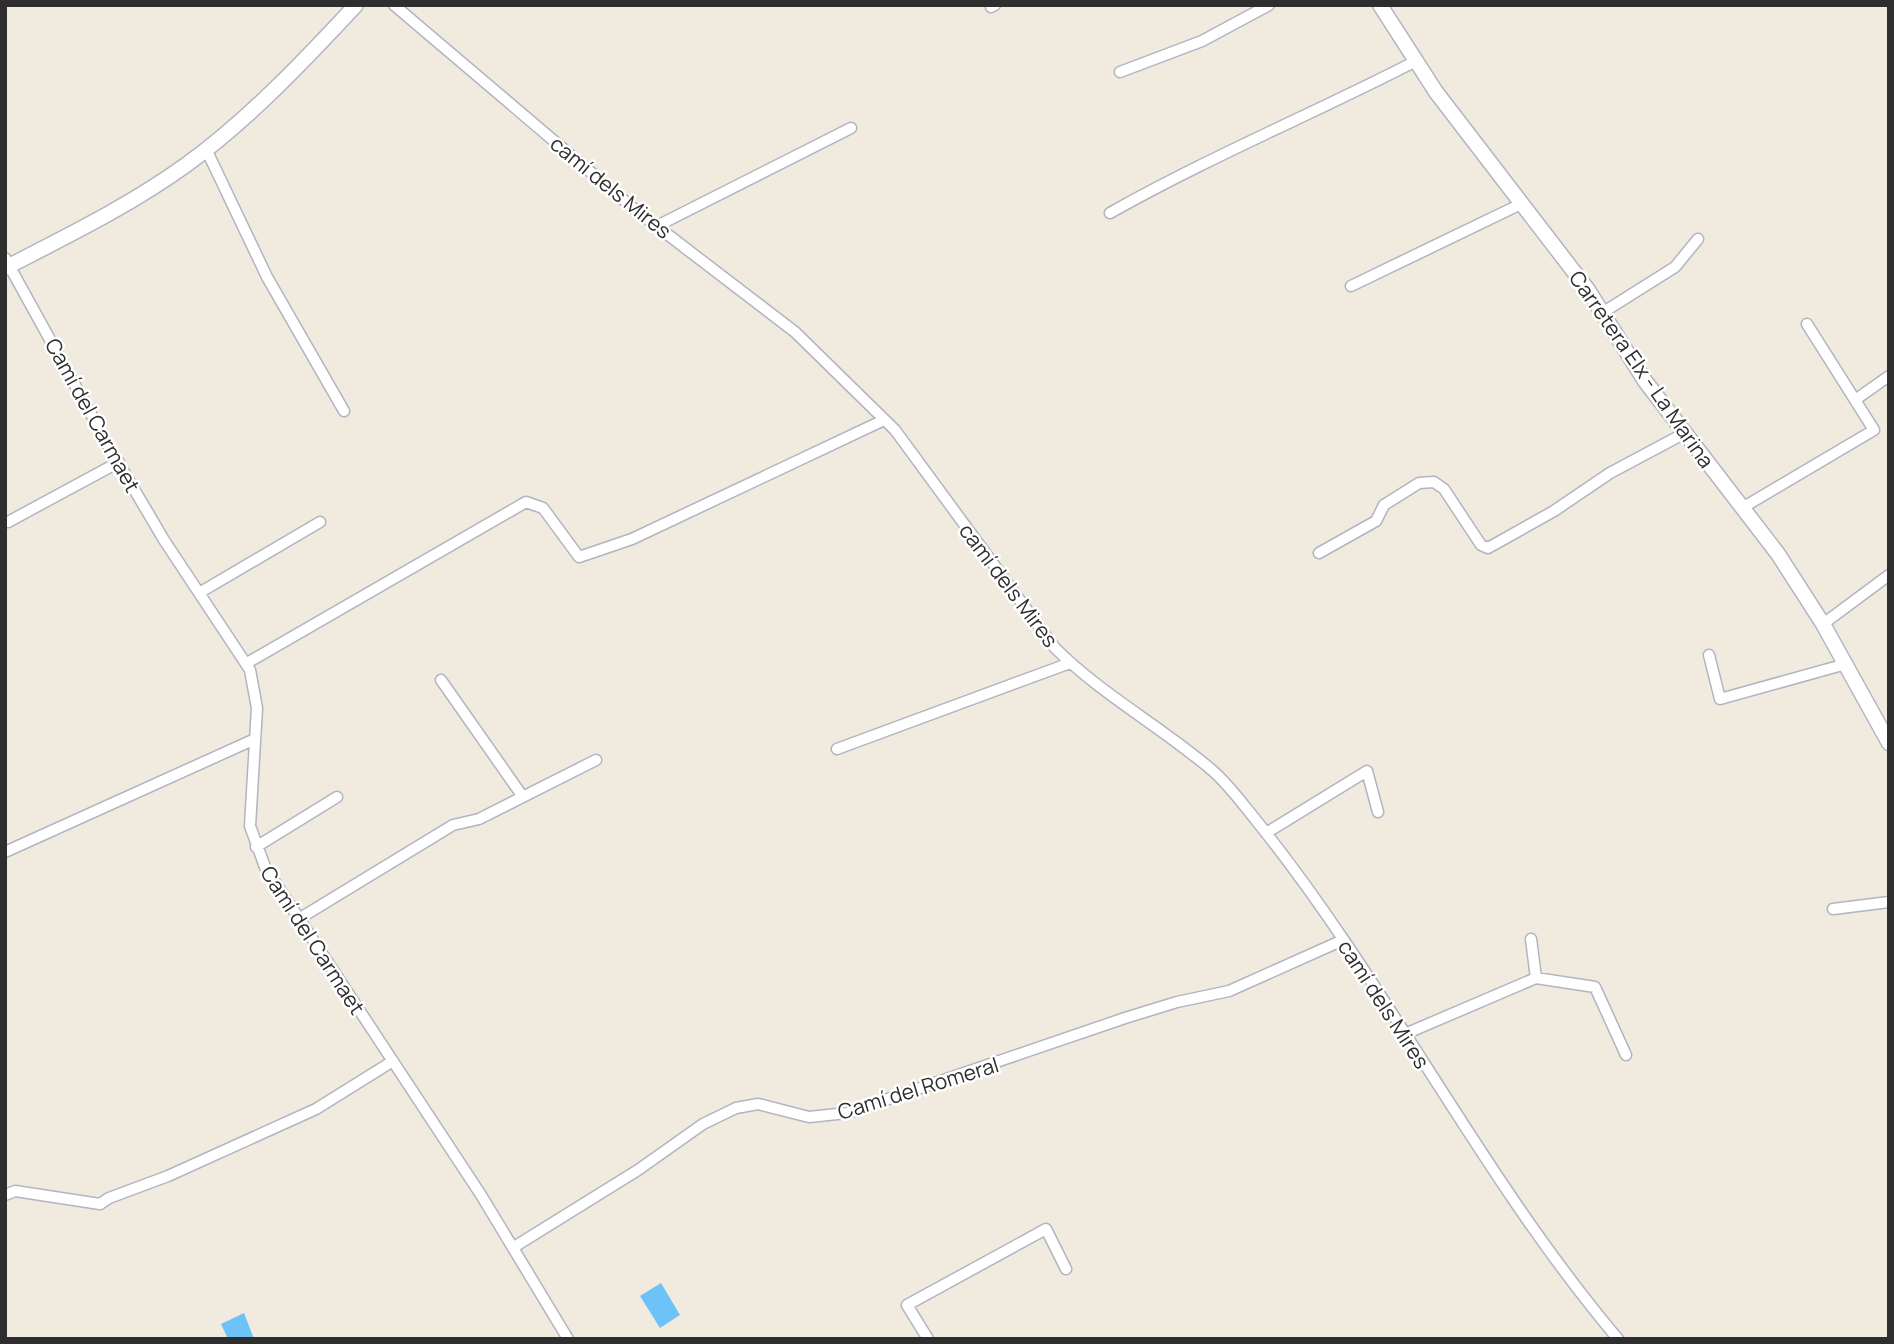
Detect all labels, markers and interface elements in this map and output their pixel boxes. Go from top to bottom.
street label: camí dels Mires [545,129,677,245]
street label: Carretera Elx - La Marina [1563,265,1721,473]
street label: Camí del Carmaet [39,333,147,497]
street label: camí dels Mires [953,517,1065,653]
street label: Camí del Carmaet [254,860,372,1020]
street label: camí dels Mires [1332,934,1436,1074]
street label: Camí del Romeral [834,1050,1002,1126]

